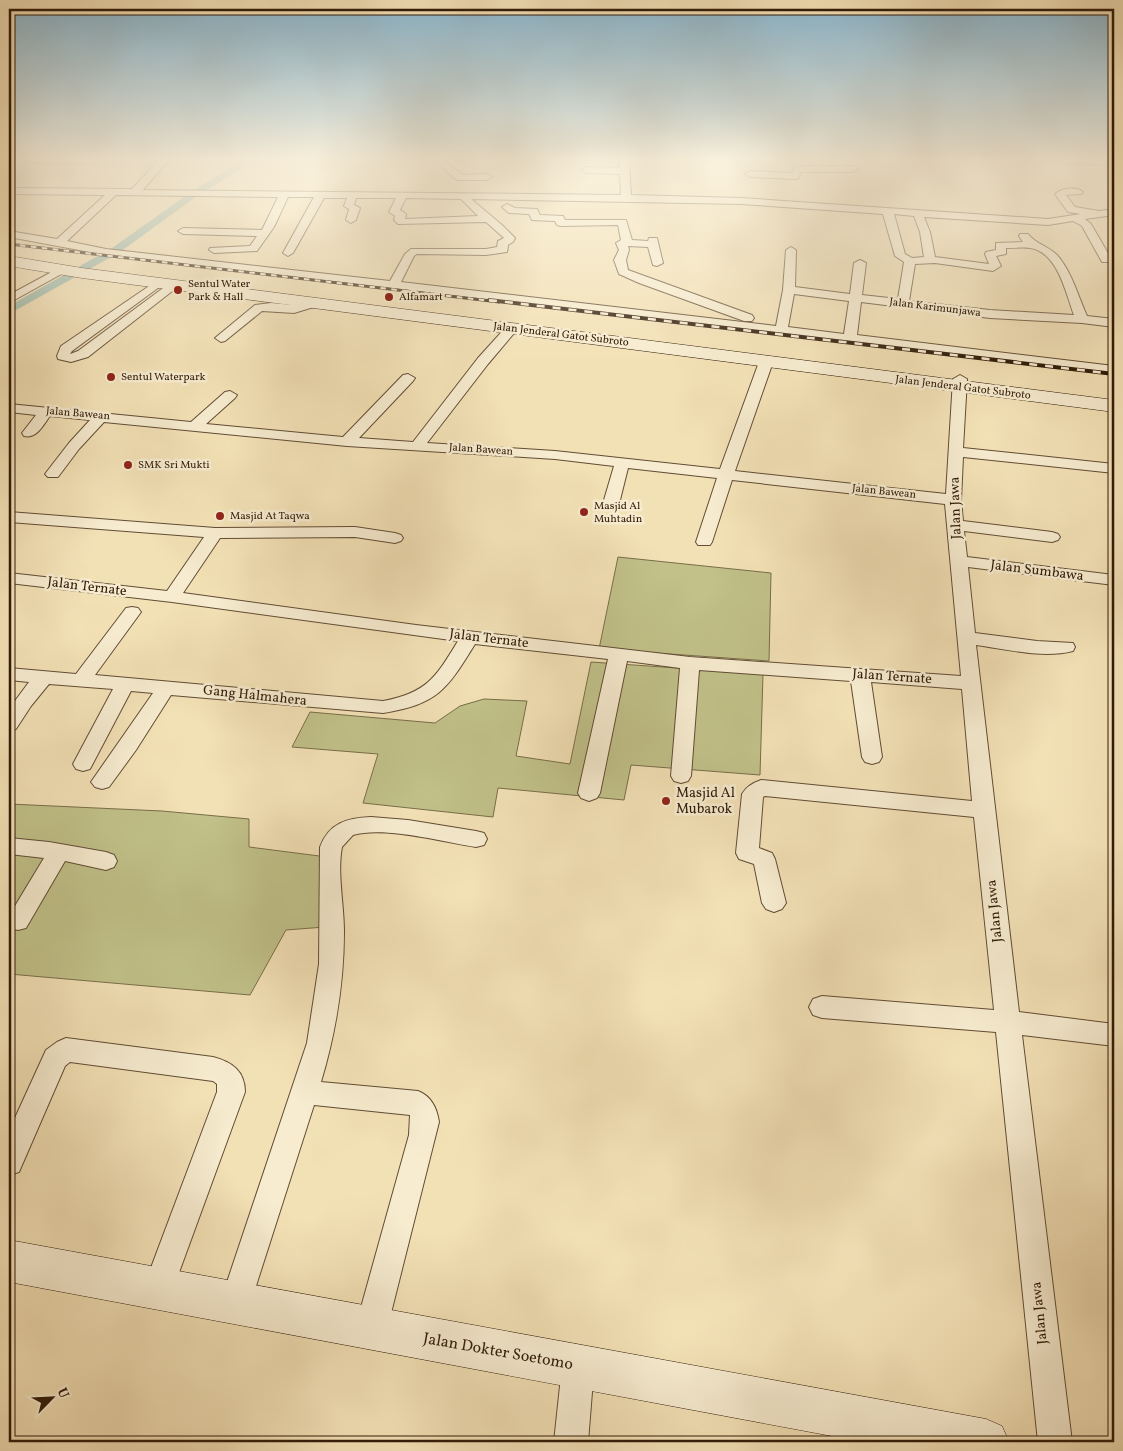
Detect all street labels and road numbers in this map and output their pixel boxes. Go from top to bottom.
street label: Jalan Karimunjawa [888,295,982,321]
street label: Jalan Jenderal Gatot Subroto [492,319,630,351]
street label: Jalan Jenderal Gatot Subroto [894,372,1032,404]
street label: Jalan Bawean [45,404,111,424]
street label: Jalan Bawean [448,440,514,460]
street label: Jalan Jawa [945,476,967,540]
street label: Jalan Bawean [851,481,917,503]
street label: Jalan Sumbawa [989,556,1085,586]
street label: Jalan Ternate [46,573,128,601]
street label: Jalan Ternate [448,625,530,653]
street label: Jalan Ternate [852,665,933,689]
street label: Gang Halmahera [202,681,308,711]
street label: Jalan Jawa [982,879,1008,943]
street label: Jalan Jawa [1027,1281,1053,1345]
street label: Jalan Dokter Soetomo [421,1328,575,1376]

